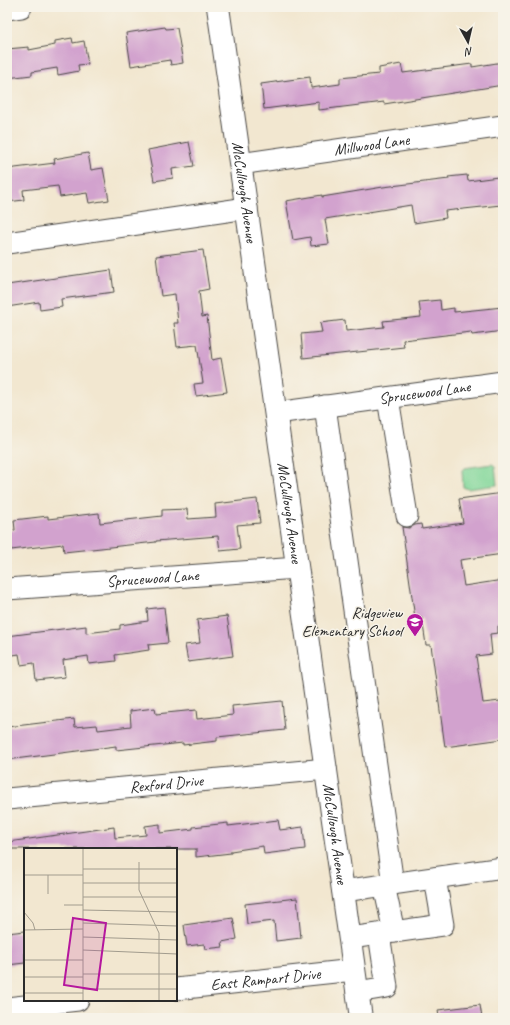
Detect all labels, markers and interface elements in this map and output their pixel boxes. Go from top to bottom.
north arrow [448,22,488,62]
text: N [463,44,474,60]
street label: Millwood Lane [333,129,413,160]
street label: McCullough Avenue [227,140,261,246]
street label: Sprucewood Lane [378,376,473,409]
street label: McCullough Avenue [273,461,307,566]
street label: Sprucewood Lane [106,565,201,592]
place label: Ridgeview Elementary School [302,603,405,641]
school or university icon: Ridgeview Elementary School [405,612,425,637]
street label: Rexford Drive [129,770,206,797]
street label: McCullough Avenue [318,782,352,887]
inset map [24,848,177,1001]
street label: East Rampart Drive [210,963,323,995]

